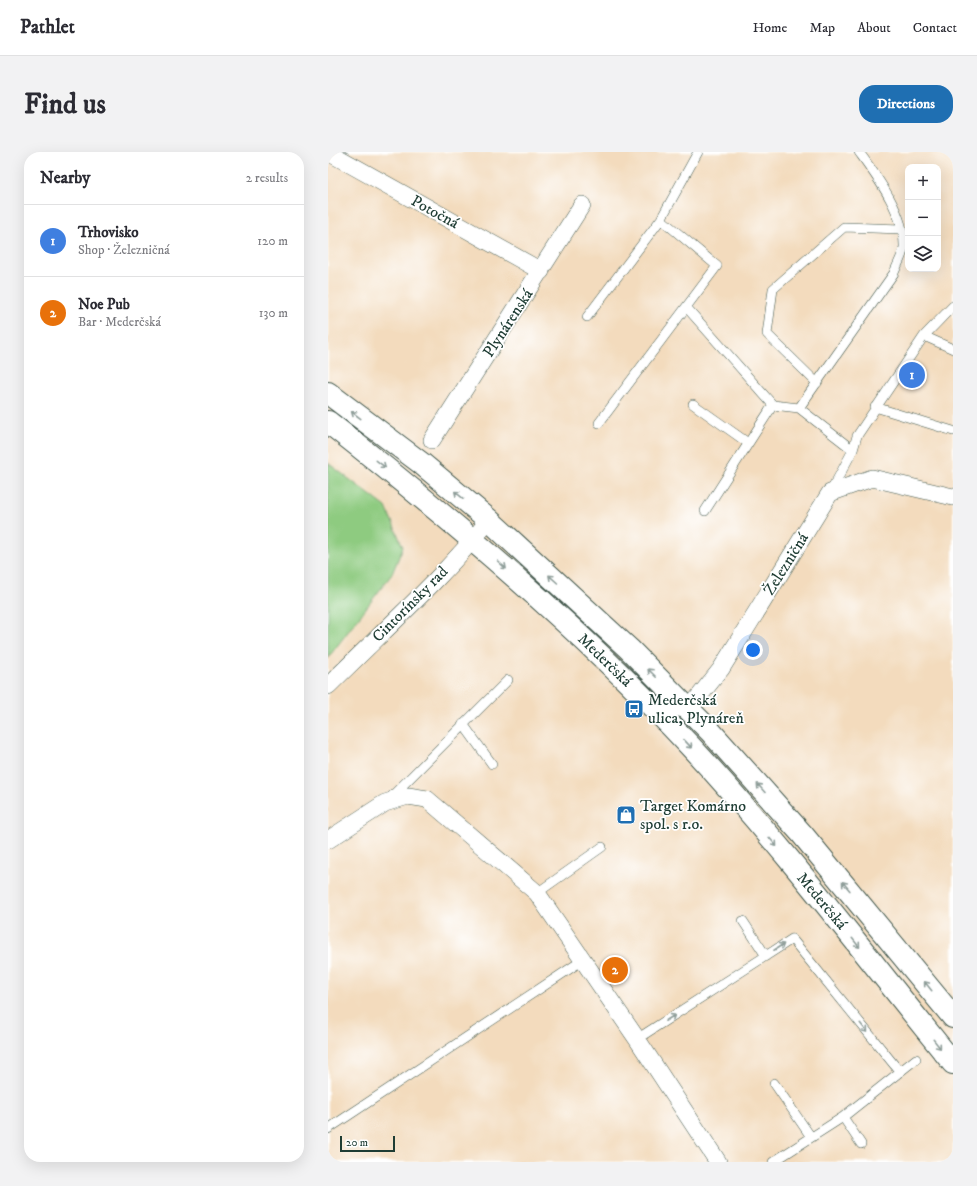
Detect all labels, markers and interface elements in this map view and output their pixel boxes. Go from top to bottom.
text: Pathlet [20,16,75,39]
text: Home [753,19,787,37]
text: Map [809,19,835,37]
text: About [857,19,891,37]
text: Contact [913,19,957,37]
button: Directions [859,85,953,123]
text: Find us [24,87,106,122]
map controls [905,164,941,272]
button: + [905,164,941,200]
text: Nearby [40,167,90,189]
text: 2 results [246,170,288,186]
street label: Potočná [408,191,463,233]
button: − [905,200,941,236]
text: Trhovisko [78,223,139,242]
text: 1 [51,233,55,249]
text: 120 m [257,233,288,249]
button: layers [905,236,941,272]
text: Shop · Železničná [78,242,170,258]
street label: Plynárenská [478,285,538,361]
text: Noe Pub [78,295,130,314]
text: 2 [50,305,56,321]
text: 130 m [259,305,288,321]
text: Bar · Mederčská [78,314,161,330]
pin: 1 [899,360,925,390]
one-way arrow [351,410,362,419]
one-way arrow [375,459,386,468]
one-way arrow [453,490,464,499]
street label: Železničná [759,529,813,599]
one-way arrow [497,560,507,570]
street label: Cintorínsky rad [368,562,452,646]
one-way arrow [548,575,558,584]
street label: Mederčská [573,629,637,691]
your location [743,640,763,660]
one-way arrow [647,668,657,678]
place label: Mederčská ulica, Plynáreň [648,690,744,728]
bus stop icon: Mederčská ulica, Plynáreň [623,698,645,720]
one-way arrow [683,739,693,749]
one-way arrow [756,782,765,793]
place label: Target Komárno spol. s r.o. [640,796,746,834]
shop icon: Target Komárno spol. s r.o. [615,804,637,826]
one-way arrow [769,837,778,848]
street label: Mederčská [792,868,852,934]
one-way arrow [841,881,850,891]
one-way arrow [852,937,860,948]
one-way arrow [773,943,785,951]
pin: 2 [602,955,628,985]
one-way arrow [924,981,933,992]
one-way arrow [664,1014,675,1022]
one-way arrow [860,1022,869,1033]
one-way arrow [933,1038,942,1049]
scale bar [340,1134,395,1153]
text: 20 m [346,1136,368,1150]

